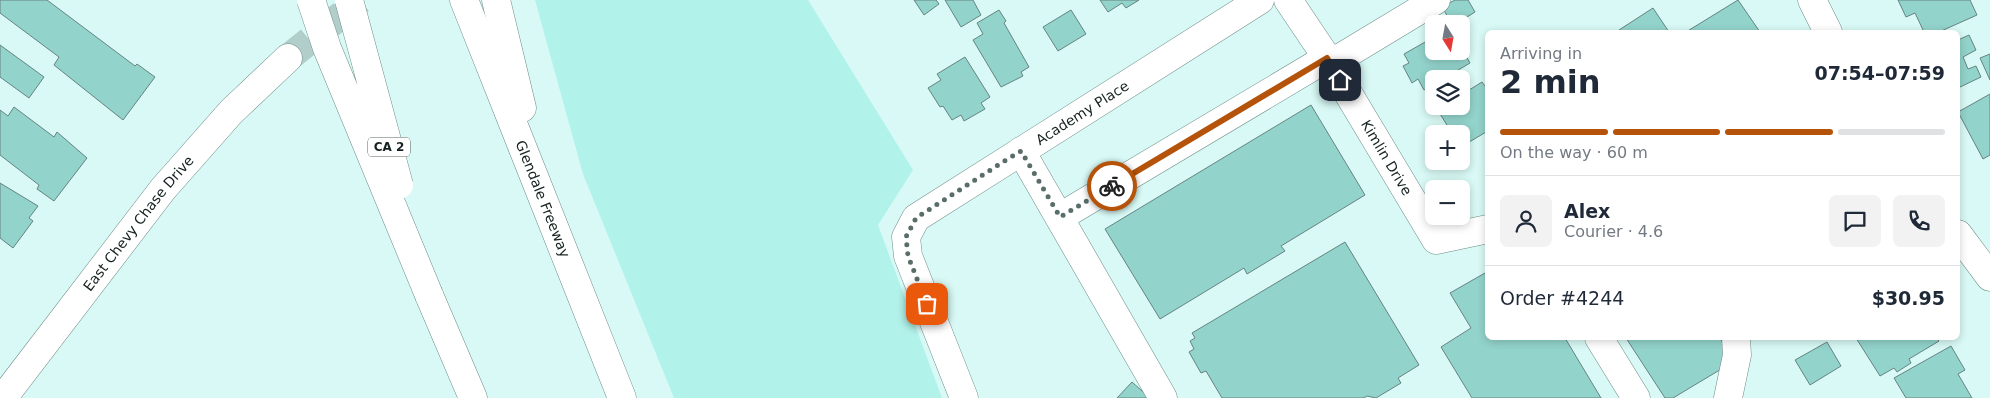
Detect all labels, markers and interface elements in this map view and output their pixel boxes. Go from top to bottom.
north arrow [1425,15,1470,60]
map controls [1425,15,1470,225]
text: Arriving in [1500,44,1582,63]
pin [1319,59,1361,101]
text: 07:54–07:59 [1815,62,1945,84]
text: 2 min [1500,63,1601,101]
icon: home [1326,66,1354,94]
button: layers [1425,70,1470,115]
street label: Academy Place [1033,77,1132,148]
street label: Kimlin Drive [1358,117,1415,198]
button: + [1425,125,1470,170]
road number: CA 2 [368,138,410,156]
street label: Glendale Freeway [513,138,573,260]
text: On the way · 60 m [1500,143,1648,162]
street label: East Chevy Chase Drive [80,152,197,294]
courier [1087,161,1137,211]
icon: bike [1098,172,1126,200]
button: − [1425,180,1470,225]
button: person [1500,195,1552,247]
button: chat [1829,195,1881,247]
button: phone [1893,195,1945,247]
text: Alex [1564,200,1610,222]
text: Courier · 4.6 [1564,222,1663,241]
pin [906,283,948,325]
text: Order #4244 [1500,287,1624,309]
text: $30.95 [1872,287,1945,309]
icon: bag [913,290,941,318]

